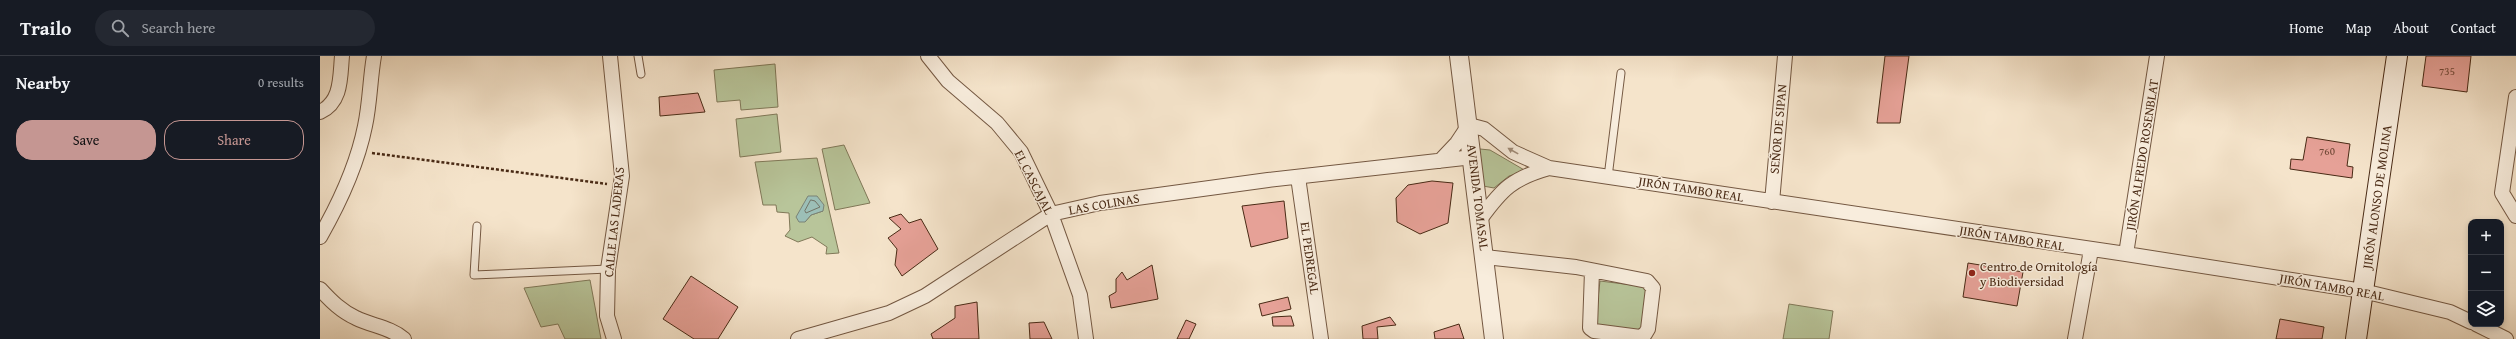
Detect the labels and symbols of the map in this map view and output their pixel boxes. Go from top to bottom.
house number: 735 [2439,63,2455,79]
street label: JIRÓN ALFREDO ROSENBLAT [2120,77,2163,234]
street label: SEÑOR DE SIPAN [1765,83,1791,175]
street label: JIRÓN ALONSO DE MOLINA [2357,124,2397,272]
street label: AVENIDA TOMASAL [1462,143,1494,252]
house number: 760 [2319,143,2335,159]
street label: EL CASCAJAL [1010,147,1059,218]
one-way arrow [1508,148,1519,155]
street label: CALLE LAS LADERAS [599,166,629,278]
street label: JIRÓN TAMBO REAL [1635,171,1746,207]
street label: LAS COLINAS [1067,188,1141,220]
street label: EL PEDREGAL [1295,220,1325,296]
street label: JIRÓN TAMBO REAL [1956,220,2067,256]
place label: Centro de Ornitología y Biodiversidad [1979,257,2098,291]
marker: Centro de Ornitología y Biodiversidad [1967,268,1977,278]
street label: JIRÓN TAMBO REAL [2276,268,2387,306]

